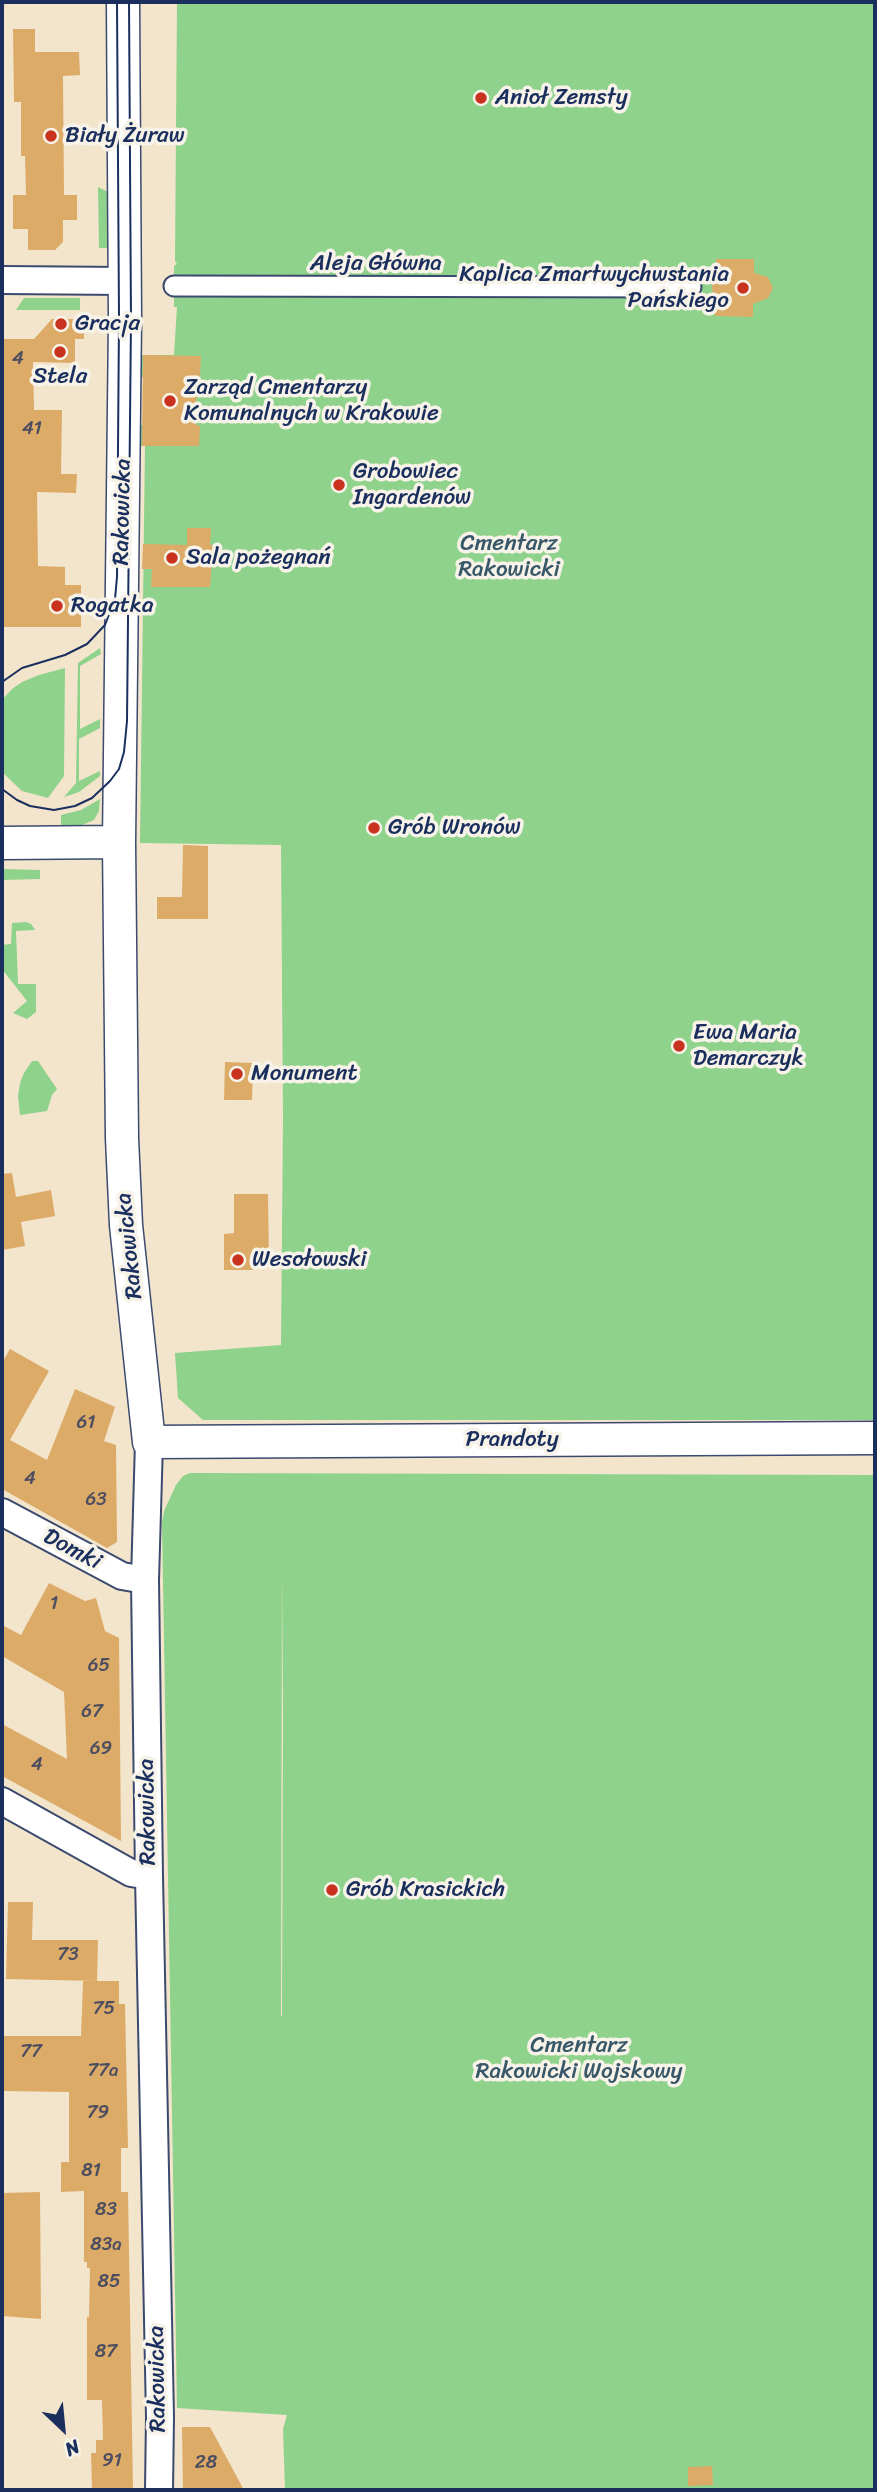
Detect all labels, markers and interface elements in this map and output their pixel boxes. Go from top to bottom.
place label: Anioł Zemsty [495,84,628,112]
marker: Anioł Zemsty [473,90,489,106]
place label: Biały Żuraw [65,122,185,150]
marker: Biały Żuraw [43,128,59,144]
street label: Aleja Główna [310,250,442,278]
place label: Kaplica Zmartwychwstania Pańskiego [459,261,729,315]
marker: Kaplica Zmartwychwstania Pańskiego [735,280,751,296]
place label: Gracja [75,310,140,338]
marker: Gracja [53,316,69,332]
marker: Stela [52,344,68,360]
house number: 4 [12,348,24,370]
place label: Stela [33,363,87,391]
place label: Zarząd Cmentarzy Komunalnych w Krakowie [184,374,439,428]
marker: Zarząd Cmentarzy Komunalnych w Krakowie [162,393,178,409]
house number: 41 [22,418,42,440]
street label: Rakowicka [108,458,138,566]
place label: Grobowiec Ingardenów [353,458,471,512]
marker: Grobowiec Ingardenów [331,477,347,493]
park label: Cmentarz Rakowicki [458,530,560,584]
place label: Sala pożegnań [186,544,331,572]
marker: Sala pożegnań [164,550,180,566]
place label: Rogatka [71,592,154,620]
marker: Rogatka [49,598,65,614]
place label: Grób Wronów [388,814,521,842]
marker: Grób Wronów [366,820,382,836]
place label: Ewa Maria Demarczyk [693,1019,804,1073]
marker: Ewa Maria Demarczyk [671,1038,687,1054]
place label: Monument [251,1060,357,1088]
marker: Monument [229,1066,245,1082]
street label: Rakowicka [111,1191,149,1301]
place label: Wesołowski [252,1246,367,1274]
marker: Wesołowski [230,1252,246,1268]
house number: 61 [77,1412,95,1434]
street label: Prandoty [465,1426,559,1454]
house number: 4 [24,1468,36,1490]
house number: 63 [85,1489,107,1511]
street label: Domki [38,1523,106,1577]
house number: 1 [50,1593,58,1615]
house number: 65 [88,1655,110,1677]
house number: 67 [81,1701,103,1723]
house number: 69 [90,1738,112,1760]
house number: 4 [31,1754,43,1776]
street label: Rakowicka [133,1758,163,1866]
place label: Grób Krasickich [346,1876,505,1904]
marker: Grób Krasickich [324,1882,340,1898]
house number: 73 [57,1944,79,1966]
house number: 75 [93,1998,115,2020]
park label: Cmentarz Rakowicki Wojskowy [476,2032,682,2086]
house number: 77 [20,2041,42,2063]
house number: 77a [87,2060,119,2082]
house number: 79 [87,2102,109,2124]
house number: 81 [81,2160,101,2182]
house number: 83 [95,2199,117,2221]
house number: 83a [90,2234,122,2256]
house number: 85 [97,2271,121,2293]
street label: Rakowicka [143,2325,173,2433]
house number: 87 [95,2341,117,2363]
north arrow [28,2394,98,2464]
text: N [59,2431,86,2466]
house number: 91 [102,2450,122,2472]
house number: 28 [195,2452,217,2474]

